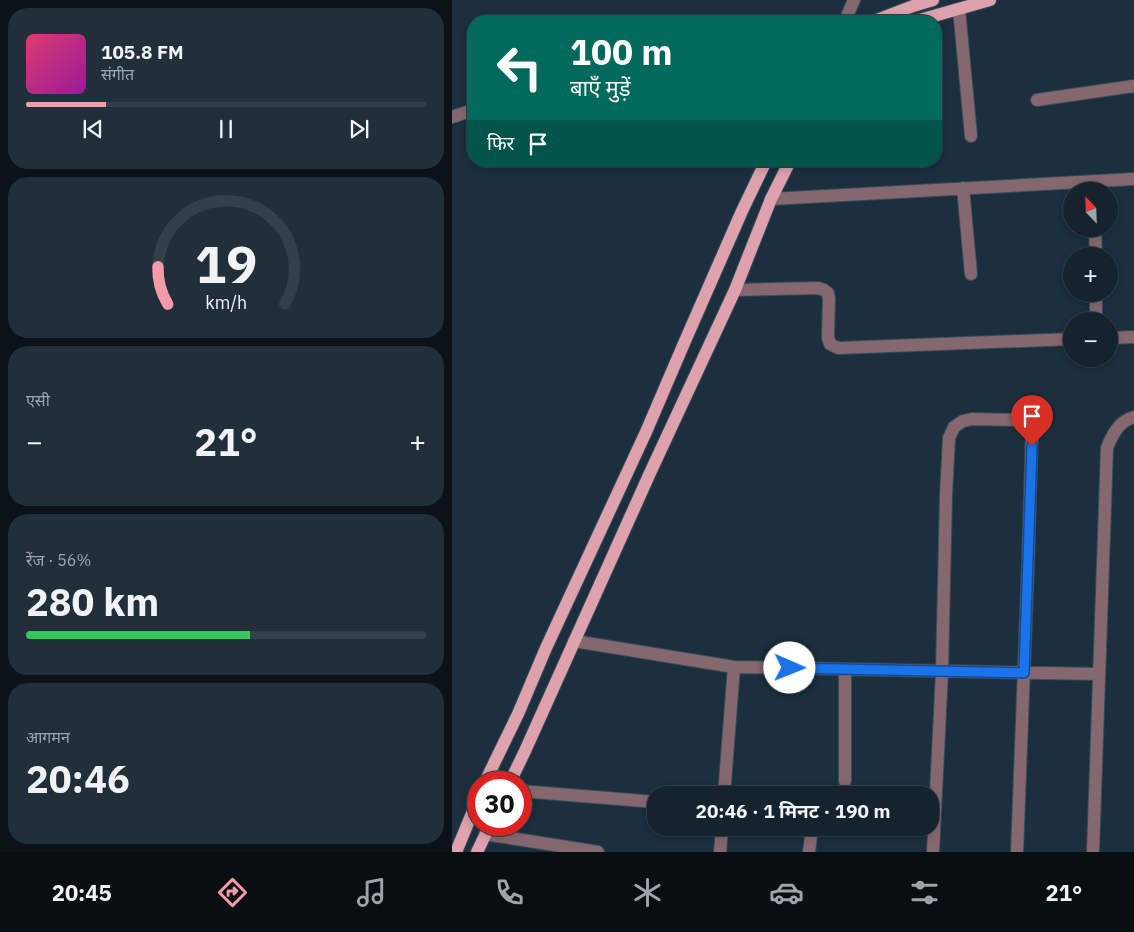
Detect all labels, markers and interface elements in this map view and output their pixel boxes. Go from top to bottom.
text: 100 m [570,29,673,75]
icon: left [487,35,552,100]
text: 105.8 FM [101,40,184,64]
text: संगीत [101,64,134,84]
text: बाएँ मुड़ें [570,73,631,102]
icon: previous [79,115,107,143]
icon: pause [212,115,240,143]
icon: next [345,115,373,143]
icon: arrive [524,130,552,158]
text: फिर [487,131,514,155]
north arrow [1063,182,1118,238]
map controls [1063,182,1118,367]
text: 19 [195,230,257,297]
button: + [1063,247,1118,302]
text: km/h [205,291,247,314]
button: − [1063,312,1118,367]
text: एसी [26,390,50,410]
pin [1011,395,1053,446]
icon: arrive [1018,402,1046,430]
text: 21° [194,417,258,466]
text: − [26,423,43,460]
text: + [409,423,426,460]
text: रेंज · 56% [26,550,91,570]
text: 280 km [26,577,159,626]
position arrow [763,641,815,693]
text: आगमन [26,727,70,747]
text: 20:46 [26,754,130,803]
speed limit sign: 30 [467,771,532,836]
text: 20:46 · 1 मिनट · 190 m [696,799,890,823]
icon: directions [215,875,250,910]
icon: music [354,875,389,910]
icon: phone [492,875,527,910]
icon: climate [630,875,665,910]
icon: car [769,875,804,910]
icon: filters [907,875,942,910]
text: 20:45 [52,878,112,907]
text: 21° [1045,878,1082,907]

